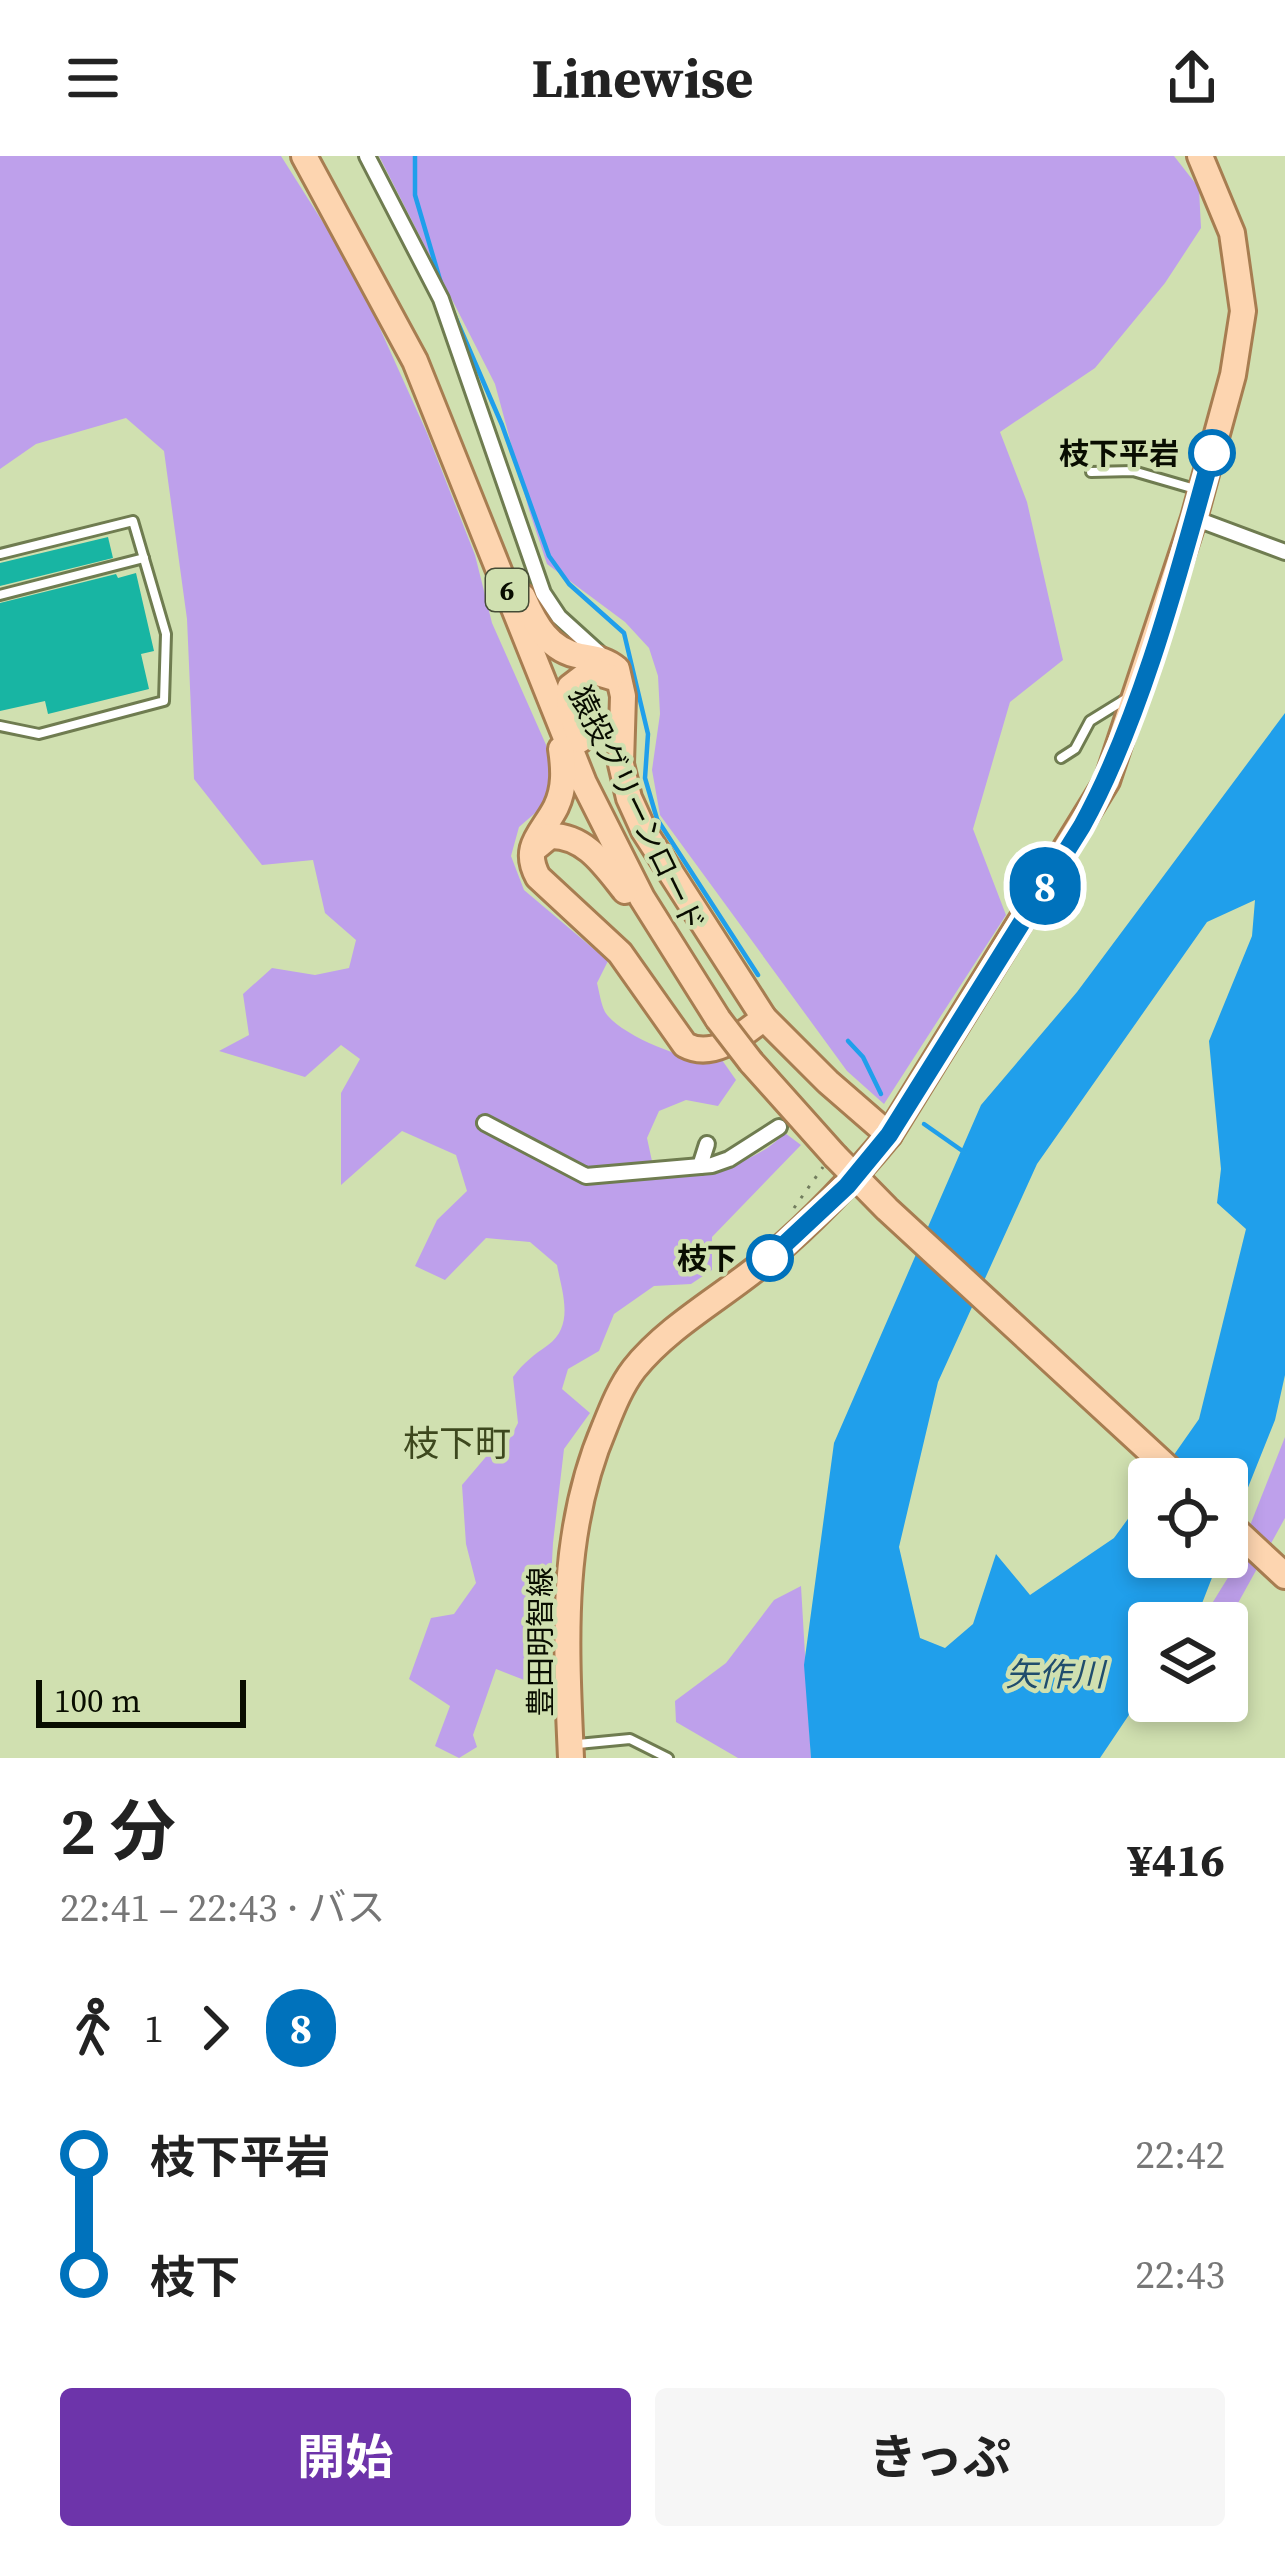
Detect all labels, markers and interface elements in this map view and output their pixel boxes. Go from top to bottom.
text: Linewise [532,41,754,115]
icon: menu [60,45,126,111]
icon: share [1159,45,1225,111]
marker: 枝下平岩 [1190,431,1234,475]
place label: 枝下平岩 [1059,433,1179,474]
road number: 6 [486,569,528,611]
street label: 猿投グリーンロード [560,679,714,939]
line badge: 8 [1006,847,1084,925]
text: 8 [1034,857,1056,915]
marker: 枝下 [748,1236,792,1280]
place label: 枝下 [677,1238,737,1279]
district label: 枝下町 [403,1419,511,1468]
map controls [1128,1458,1248,1722]
button: locate [1128,1458,1248,1578]
street label: 豊田明智線 [520,1567,561,1717]
button: layers [1128,1602,1248,1722]
water label: 矢作川 [1006,1652,1108,1697]
scale bar [36,1674,246,1727]
text: 100 m [54,1678,141,1723]
text: 2 分 [60,1786,176,1876]
text: ¥416 [1127,1829,1225,1891]
text: 22:41 – 22:43 · バス [60,1881,385,1934]
icon: walk [60,1995,126,2061]
icon: forward [182,1995,248,2061]
text: 8 [290,1999,312,2057]
text: 1 [144,2002,164,2055]
text: 枝下平岩 [150,2126,330,2188]
text: 22:42 [1135,2128,1225,2181]
text: 枝下 [150,2246,240,2308]
text: 22:43 [1135,2248,1225,2301]
button: 開始 [60,2388,631,2526]
button: きっぷ [655,2388,1225,2526]

